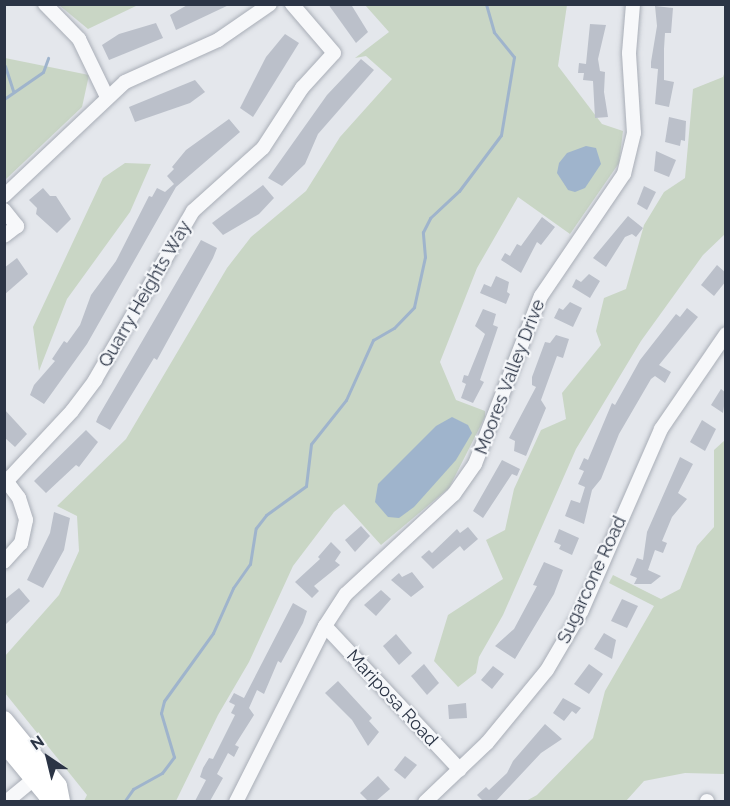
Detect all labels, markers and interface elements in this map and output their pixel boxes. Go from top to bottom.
street label: Quarry Heights Way [94,216,196,372]
street label: Moores Valley Drive [470,296,550,458]
street label: Sugarcone Road [553,513,631,647]
street label: Mariposa Road [342,645,442,751]
north arrow [18,728,78,788]
text: N [27,732,48,754]

